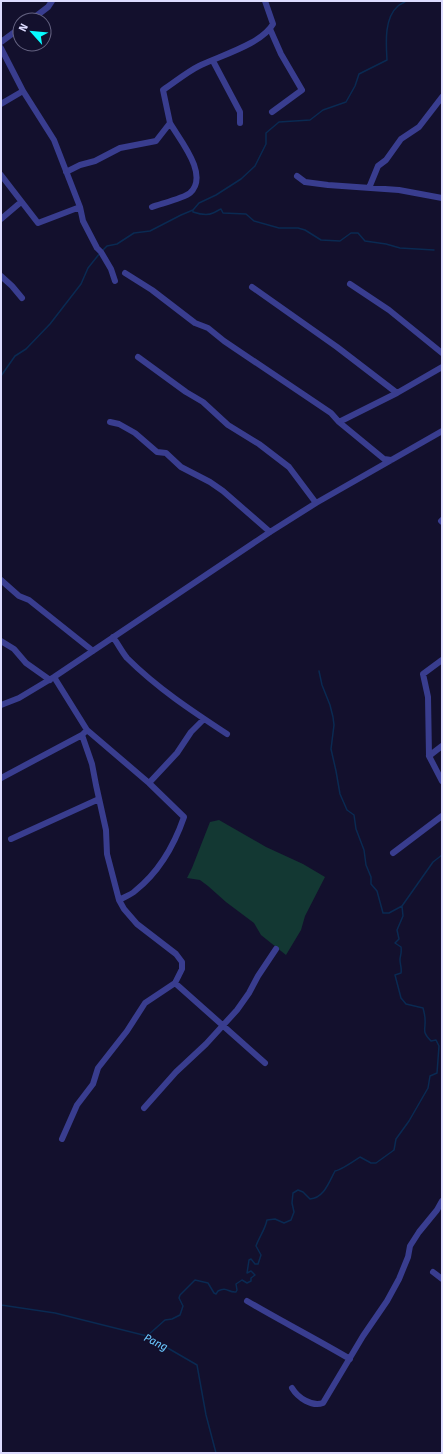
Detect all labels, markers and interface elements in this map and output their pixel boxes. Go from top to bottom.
north arrow [12,12,52,52]
text: N [16,21,31,34]
water label: Pang [142,1331,170,1354]

